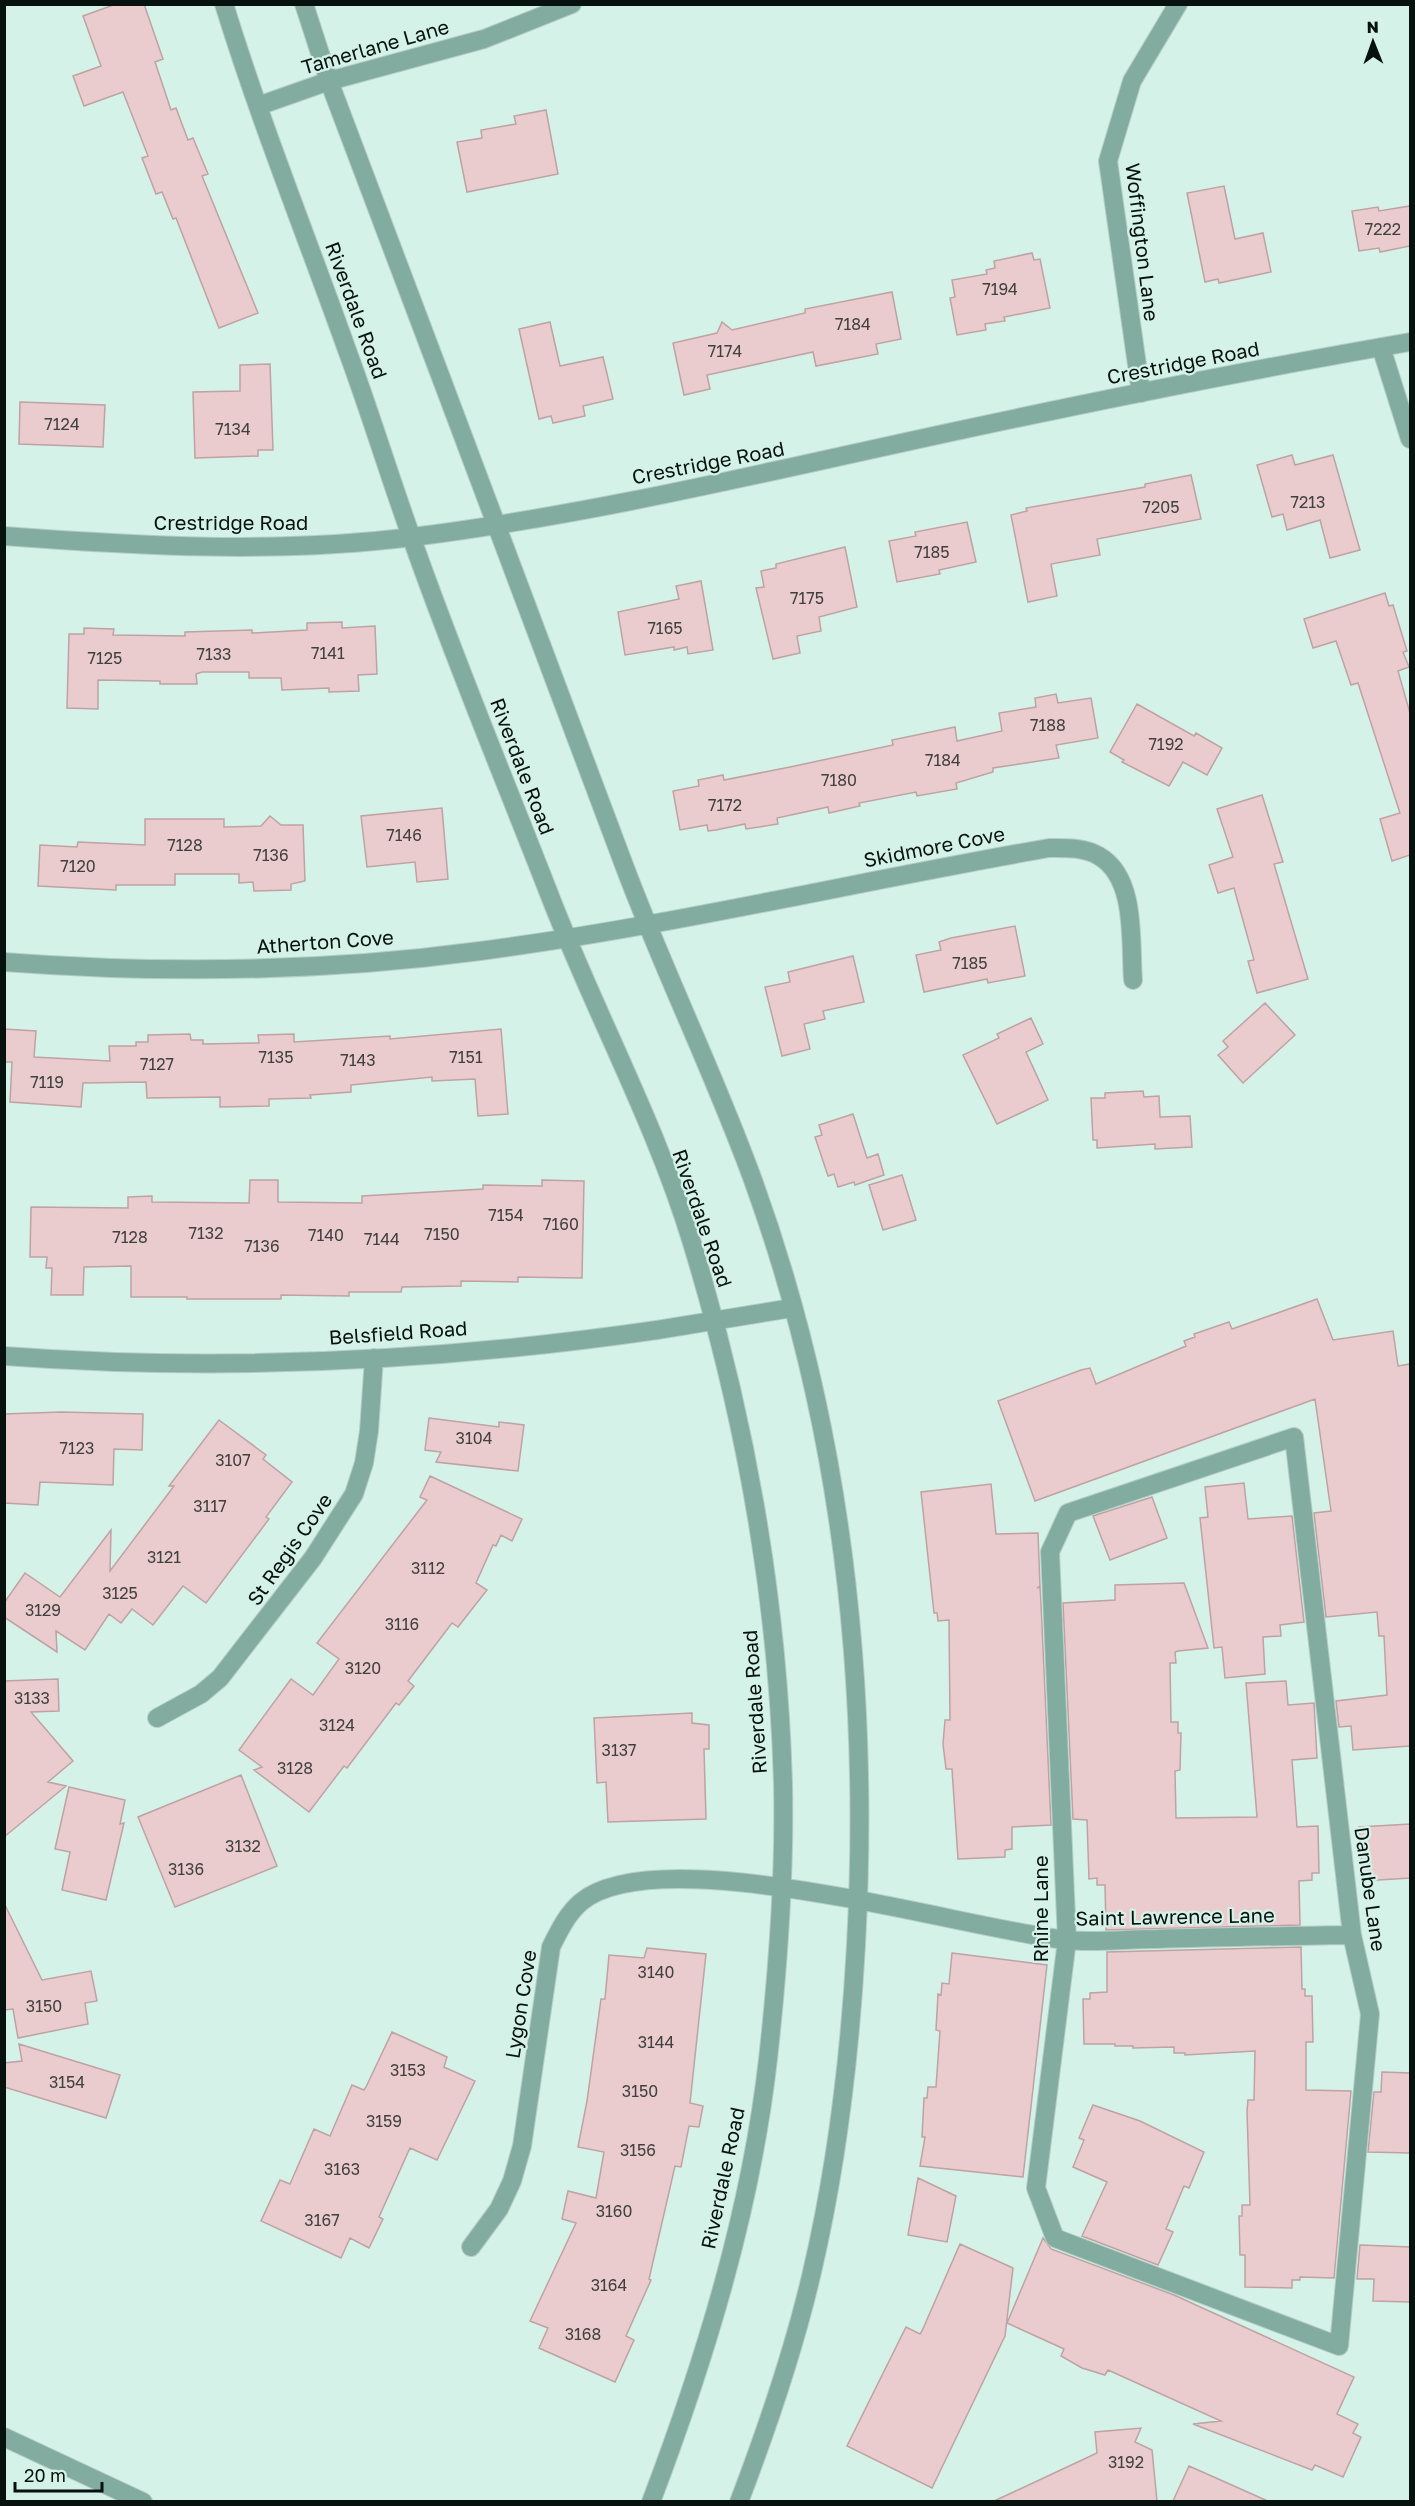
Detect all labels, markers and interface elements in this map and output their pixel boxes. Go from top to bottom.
north arrow [1343,12,1403,72]
street label: Tamerlane Lane [298,13,452,79]
text: N [1366,17,1379,37]
street label: Woffington Lane [1121,162,1165,322]
house number: 7222 [1365,219,1401,239]
street label: Riverdale Road [321,238,393,382]
house number: 7194 [982,279,1018,299]
house number: 7184 [835,314,871,334]
street label: Crestridge Road [1105,335,1261,389]
house number: 7174 [708,341,742,361]
house number: 7124 [44,414,80,434]
house number: 7134 [215,419,251,439]
street label: Crestridge Road [630,435,786,489]
house number: 7213 [1291,492,1325,512]
house number: 7205 [1143,497,1179,517]
street label: Crestridge Road [154,510,308,534]
house number: 7185 [914,542,950,562]
house number: 7175 [790,588,824,608]
house number: 7165 [647,618,683,638]
house number: 7141 [311,643,345,663]
house number: 7133 [197,644,231,664]
house number: 7125 [88,648,122,668]
street label: Riverdale Road [486,694,560,838]
house number: 7188 [1030,715,1066,735]
house number: 7192 [1148,734,1184,754]
house number: 7184 [925,750,961,770]
house number: 7180 [821,770,857,790]
house number: 7172 [708,795,742,815]
street label: Skidmore Cove [861,821,1007,871]
house number: 7146 [386,825,422,845]
house number: 7128 [167,835,203,855]
house number: 7136 [253,845,289,865]
house number: 7120 [60,856,96,876]
street label: Atherton Cove [256,924,394,958]
house number: 7185 [952,953,988,973]
house number: 7135 [259,1047,293,1067]
house number: 7151 [449,1047,483,1067]
house number: 7143 [340,1050,376,1070]
house number: 7127 [140,1054,174,1074]
house number: 7119 [30,1072,64,1092]
street label: Riverdale Road [668,1146,738,1290]
house number: 7154 [488,1205,524,1225]
house number: 7160 [543,1214,579,1234]
house number: 7132 [189,1223,223,1243]
house number: 7150 [424,1224,460,1244]
house number: 7140 [308,1225,344,1245]
house number: 7128 [112,1227,148,1247]
house number: 7144 [364,1229,400,1249]
house number: 7136 [244,1236,280,1256]
street label: Belsfield Road [328,1315,468,1349]
house number: 3104 [456,1428,492,1448]
house number: 7123 [60,1438,94,1458]
house number: 3107 [215,1450,251,1470]
street label: St Regis Cove [242,1488,336,1610]
house number: 3117 [193,1496,227,1516]
house number: 3121 [147,1547,181,1567]
house number: 3112 [411,1558,445,1578]
house number: 3125 [102,1583,138,1603]
house number: 3129 [25,1600,61,1620]
house number: 3116 [385,1614,419,1634]
street label: Riverdale Road [737,1629,771,1775]
house number: 3120 [345,1658,381,1678]
house number: 3133 [14,1688,50,1708]
house number: 3124 [319,1715,355,1735]
house number: 3137 [602,1740,636,1760]
house number: 3128 [277,1758,313,1778]
street label: Danube Lane [1350,1825,1392,1953]
house number: 3132 [225,1836,261,1856]
street label: Rhine Lane [1028,1856,1052,1962]
house number: 3136 [168,1859,204,1879]
street label: Saint Lawrence Lane [1075,1902,1275,1930]
street label: Lygon Cove [500,1948,540,2060]
house number: 3140 [638,1962,674,1982]
house number: 3150 [26,1996,62,2016]
house number: 3144 [638,2032,674,2052]
house number: 3153 [390,2060,426,2080]
house number: 3154 [49,2072,85,2092]
house number: 3150 [622,2081,658,2101]
street label: Riverdale Road [695,2105,749,2251]
house number: 3159 [366,2111,402,2131]
house number: 3156 [620,2140,656,2160]
house number: 3163 [324,2159,360,2179]
house number: 3160 [596,2201,632,2221]
house number: 3167 [304,2210,340,2230]
house number: 3164 [591,2275,627,2295]
house number: 3168 [565,2324,601,2344]
house number: 3192 [1108,2452,1144,2472]
scale bar [15,2455,102,2493]
text: 20 m [24,2464,66,2486]

